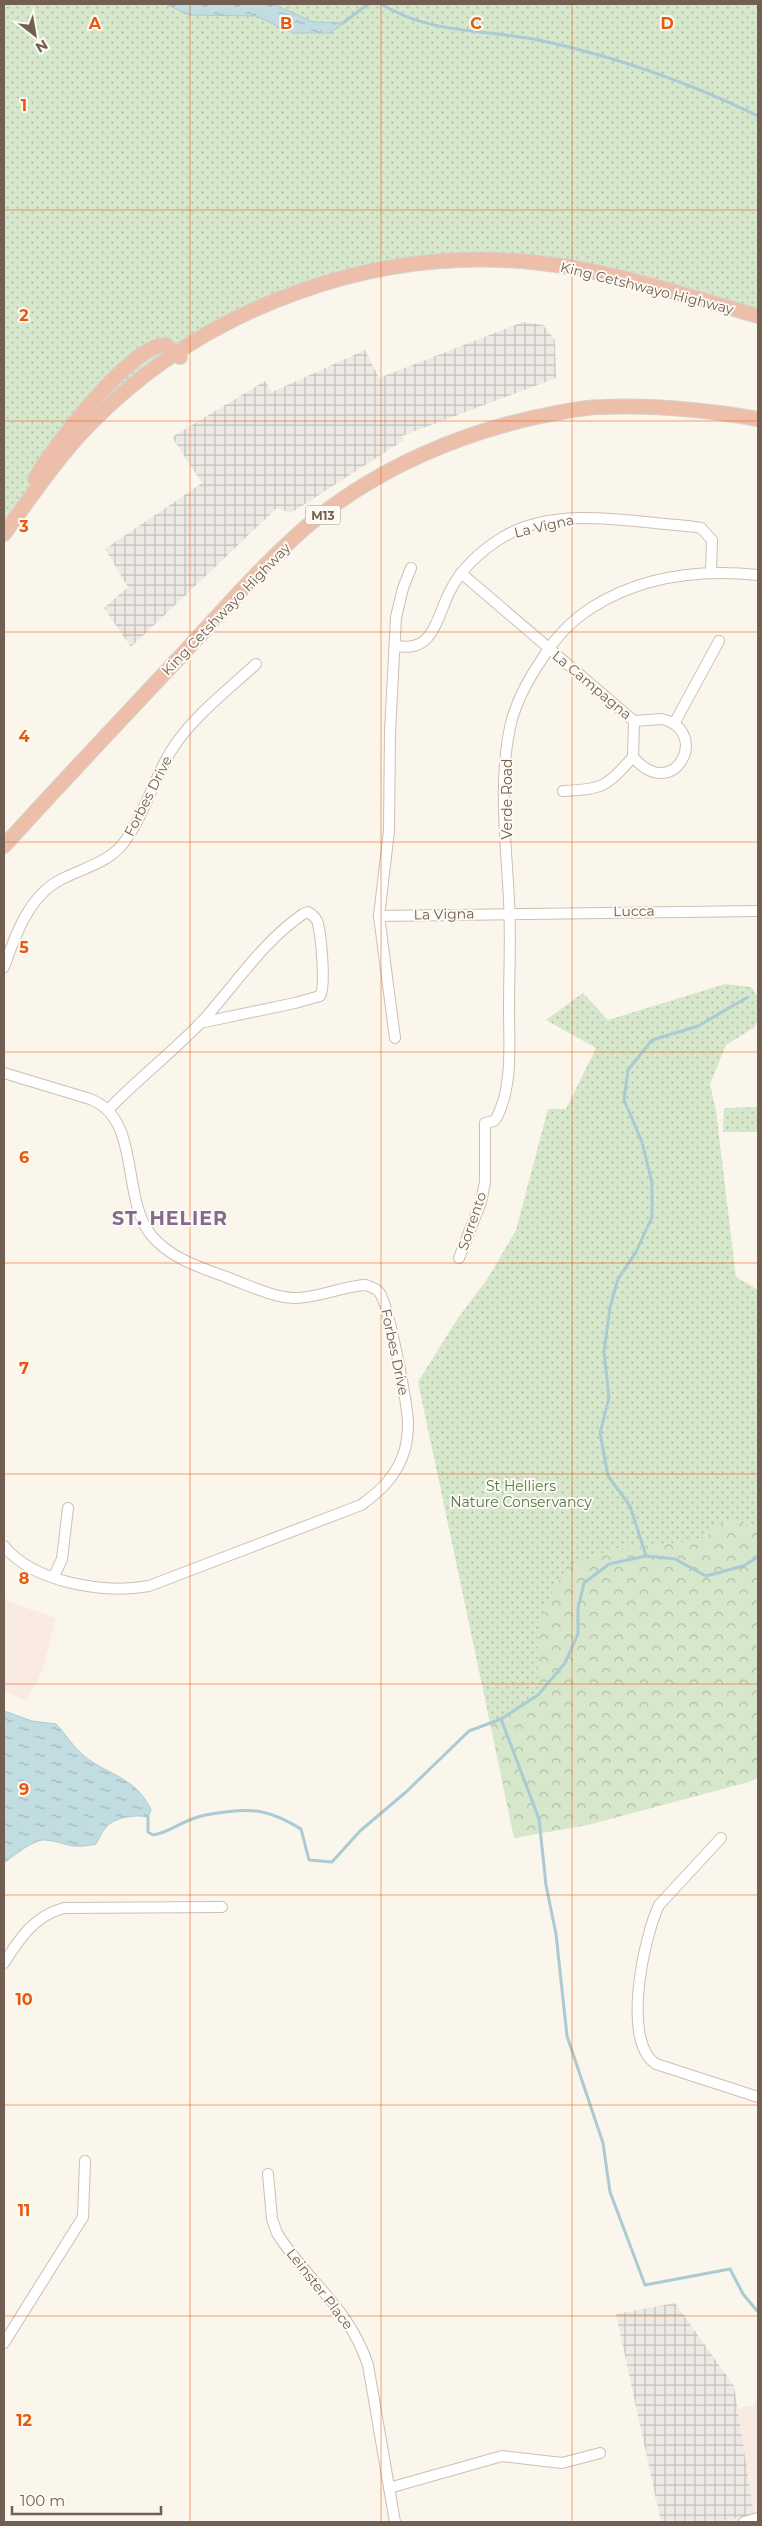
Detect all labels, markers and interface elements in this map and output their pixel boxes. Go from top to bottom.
north arrow [10,10,60,60]
text: A [88,14,102,33]
text: B [280,14,292,33]
text: C [470,14,482,33]
text: D [660,14,674,33]
text: N [32,36,51,57]
text: 1 [21,96,27,115]
street label: King Cetshwayo Highway [559,258,736,318]
text: 2 [19,306,29,325]
road number: M13 [306,506,340,524]
street label: La Vigna [512,510,576,542]
text: 3 [18,517,29,536]
street label: King Cetshwayo Highway [158,538,295,679]
street label: La Campagna [549,647,635,723]
text: 4 [18,727,30,746]
street label: Forbes Drive [120,753,176,839]
street label: Verde Road [498,758,516,840]
street label: Lucca [613,902,655,920]
street label: La Vigna [413,904,475,924]
text: 5 [19,938,29,957]
text: 6 [19,1148,29,1167]
street label: Sorrento [454,1189,490,1253]
district label: ST. HELIER [112,1207,228,1230]
street label: Forbes Drive [377,1307,413,1397]
text: 7 [19,1359,29,1378]
park label: St Helliers Nature Conservancy [450,1477,592,1511]
text: 8 [19,1569,29,1588]
text: 9 [19,1780,29,1799]
text: 10 [15,1990,33,2009]
text: 11 [18,2201,30,2220]
street label: Leinster Place [283,2245,357,2333]
text: 12 [16,2411,32,2430]
scale bar [12,2484,161,2516]
text: 100 m [20,2491,65,2510]

